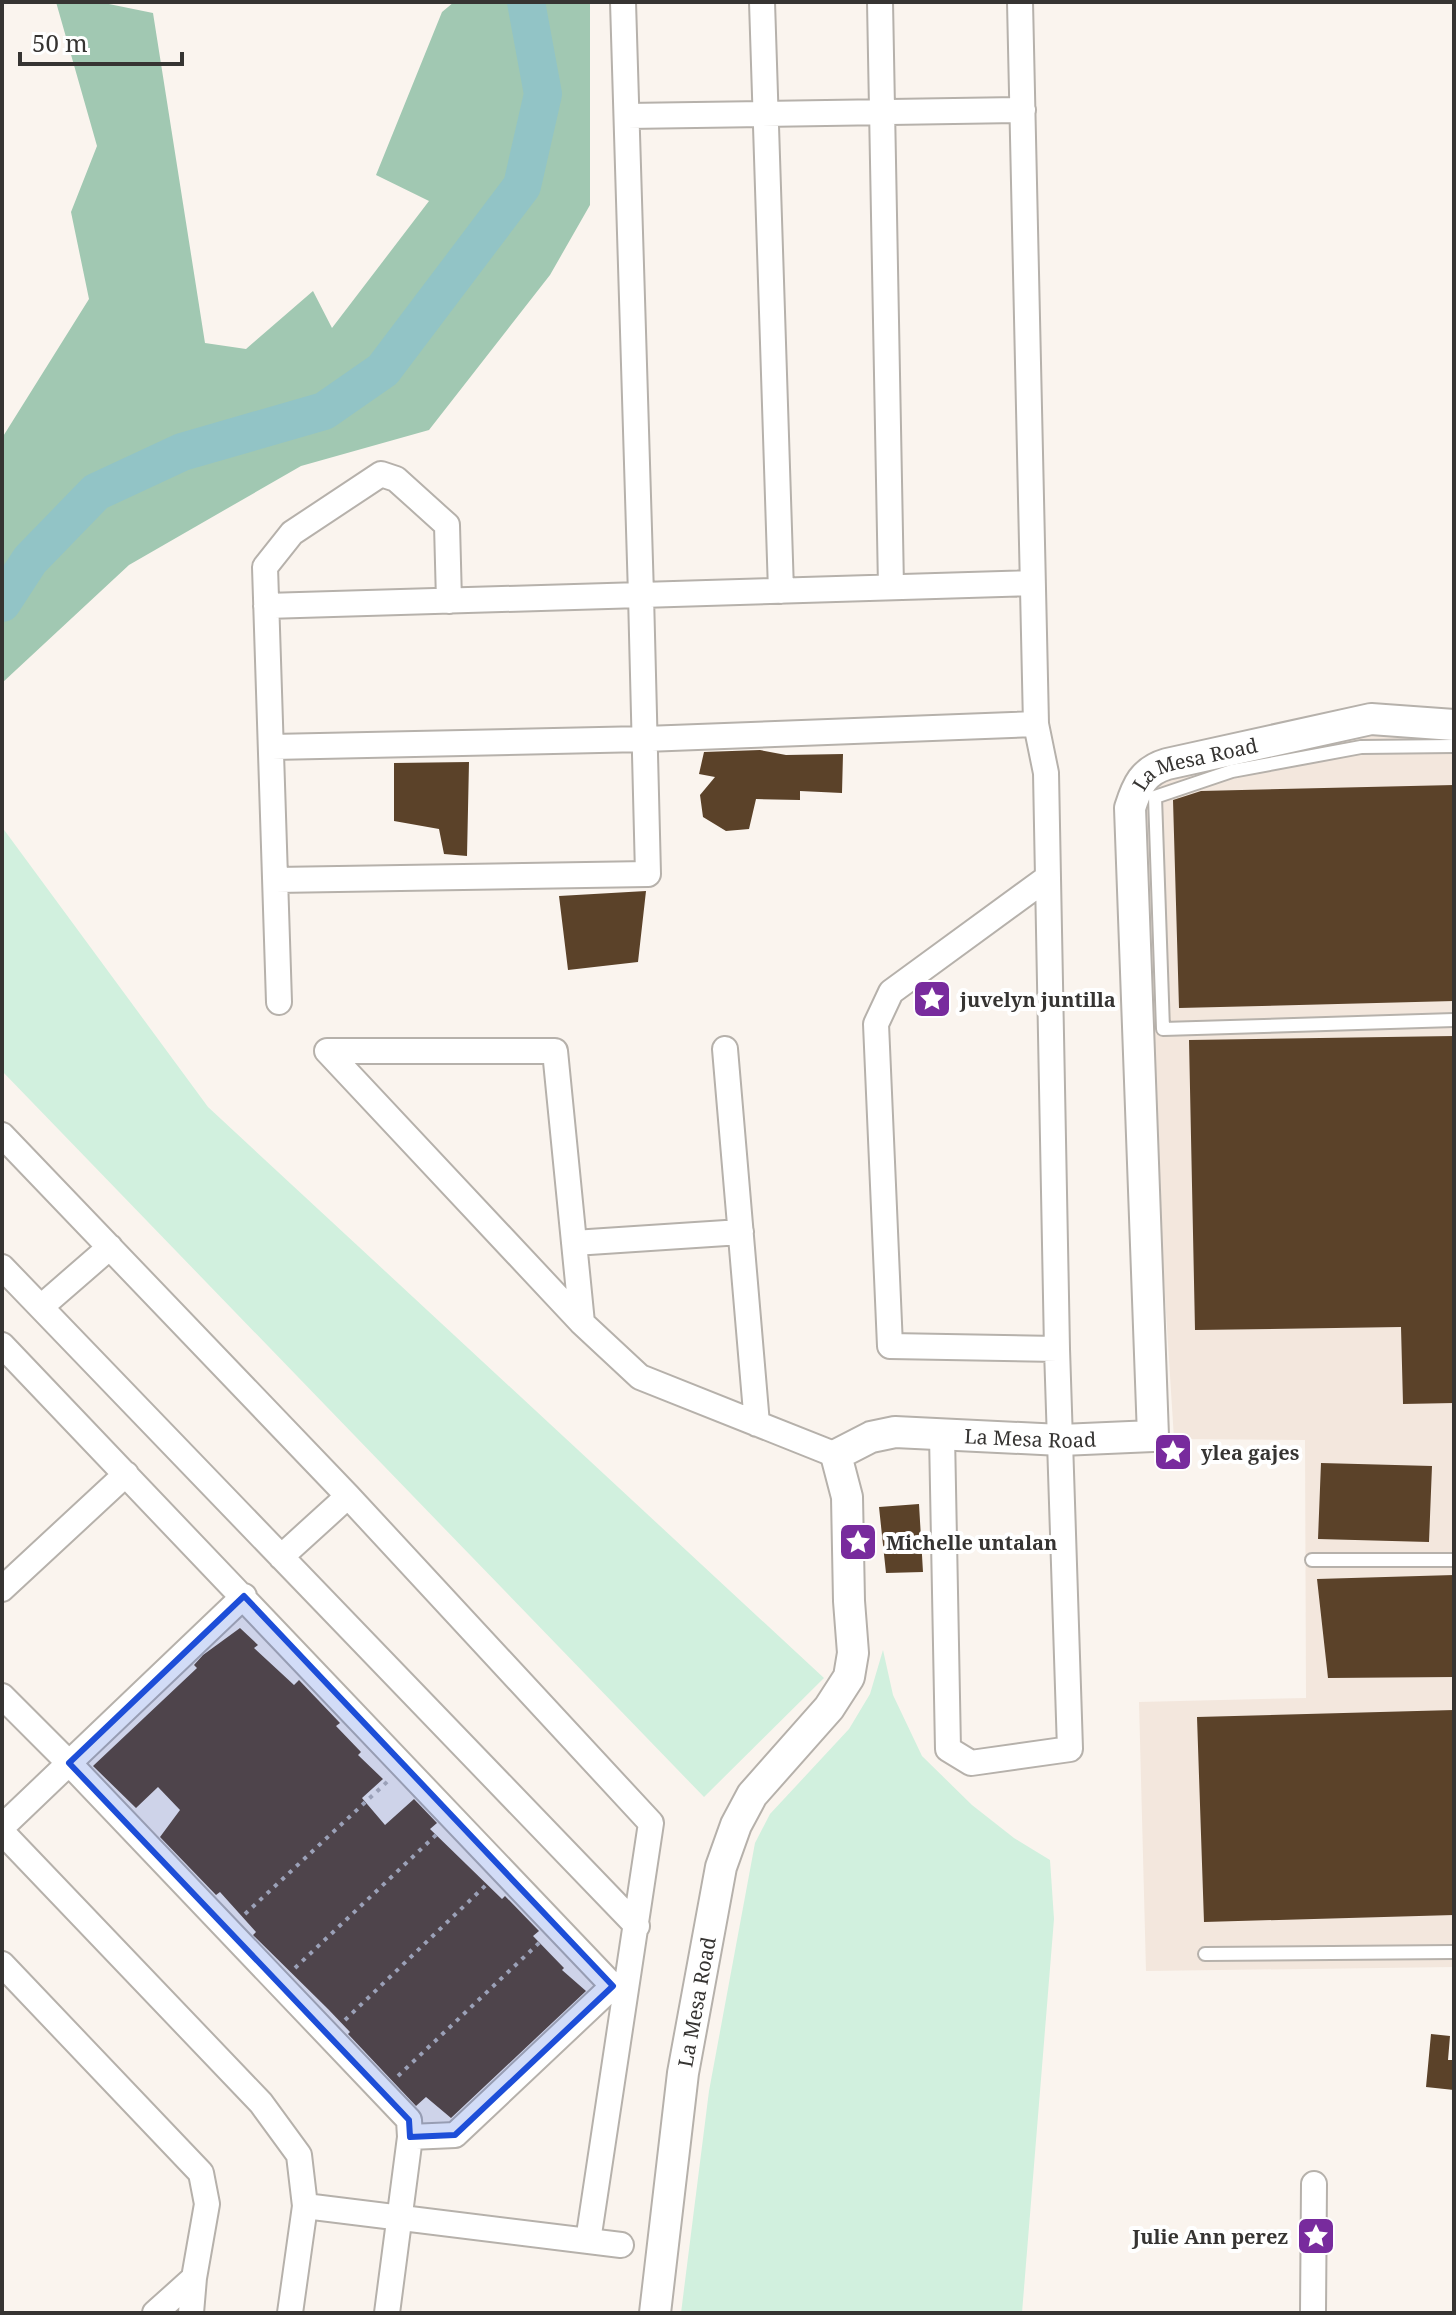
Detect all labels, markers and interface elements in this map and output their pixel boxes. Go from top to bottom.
scale bar [20,16,182,66]
text: 50 m [32,26,88,59]
street label: La Mesa Road [1126,731,1260,796]
place icon: juvelyn juntilla [911,978,953,1020]
place label: juvelyn juntilla [959,986,1116,1013]
street label: La Mesa Road [964,1422,1097,1454]
place icon: ylea gajes [1152,1431,1194,1473]
place label: ylea gajes [1201,1439,1299,1466]
place icon: Michelle untalan [837,1521,879,1563]
place label: Michelle untalan [886,1529,1057,1556]
street label: La Mesa Road [671,1934,721,2069]
place icon: Julie Ann perez [1295,2215,1337,2257]
place label: Julie Ann perez [1131,2223,1288,2250]

